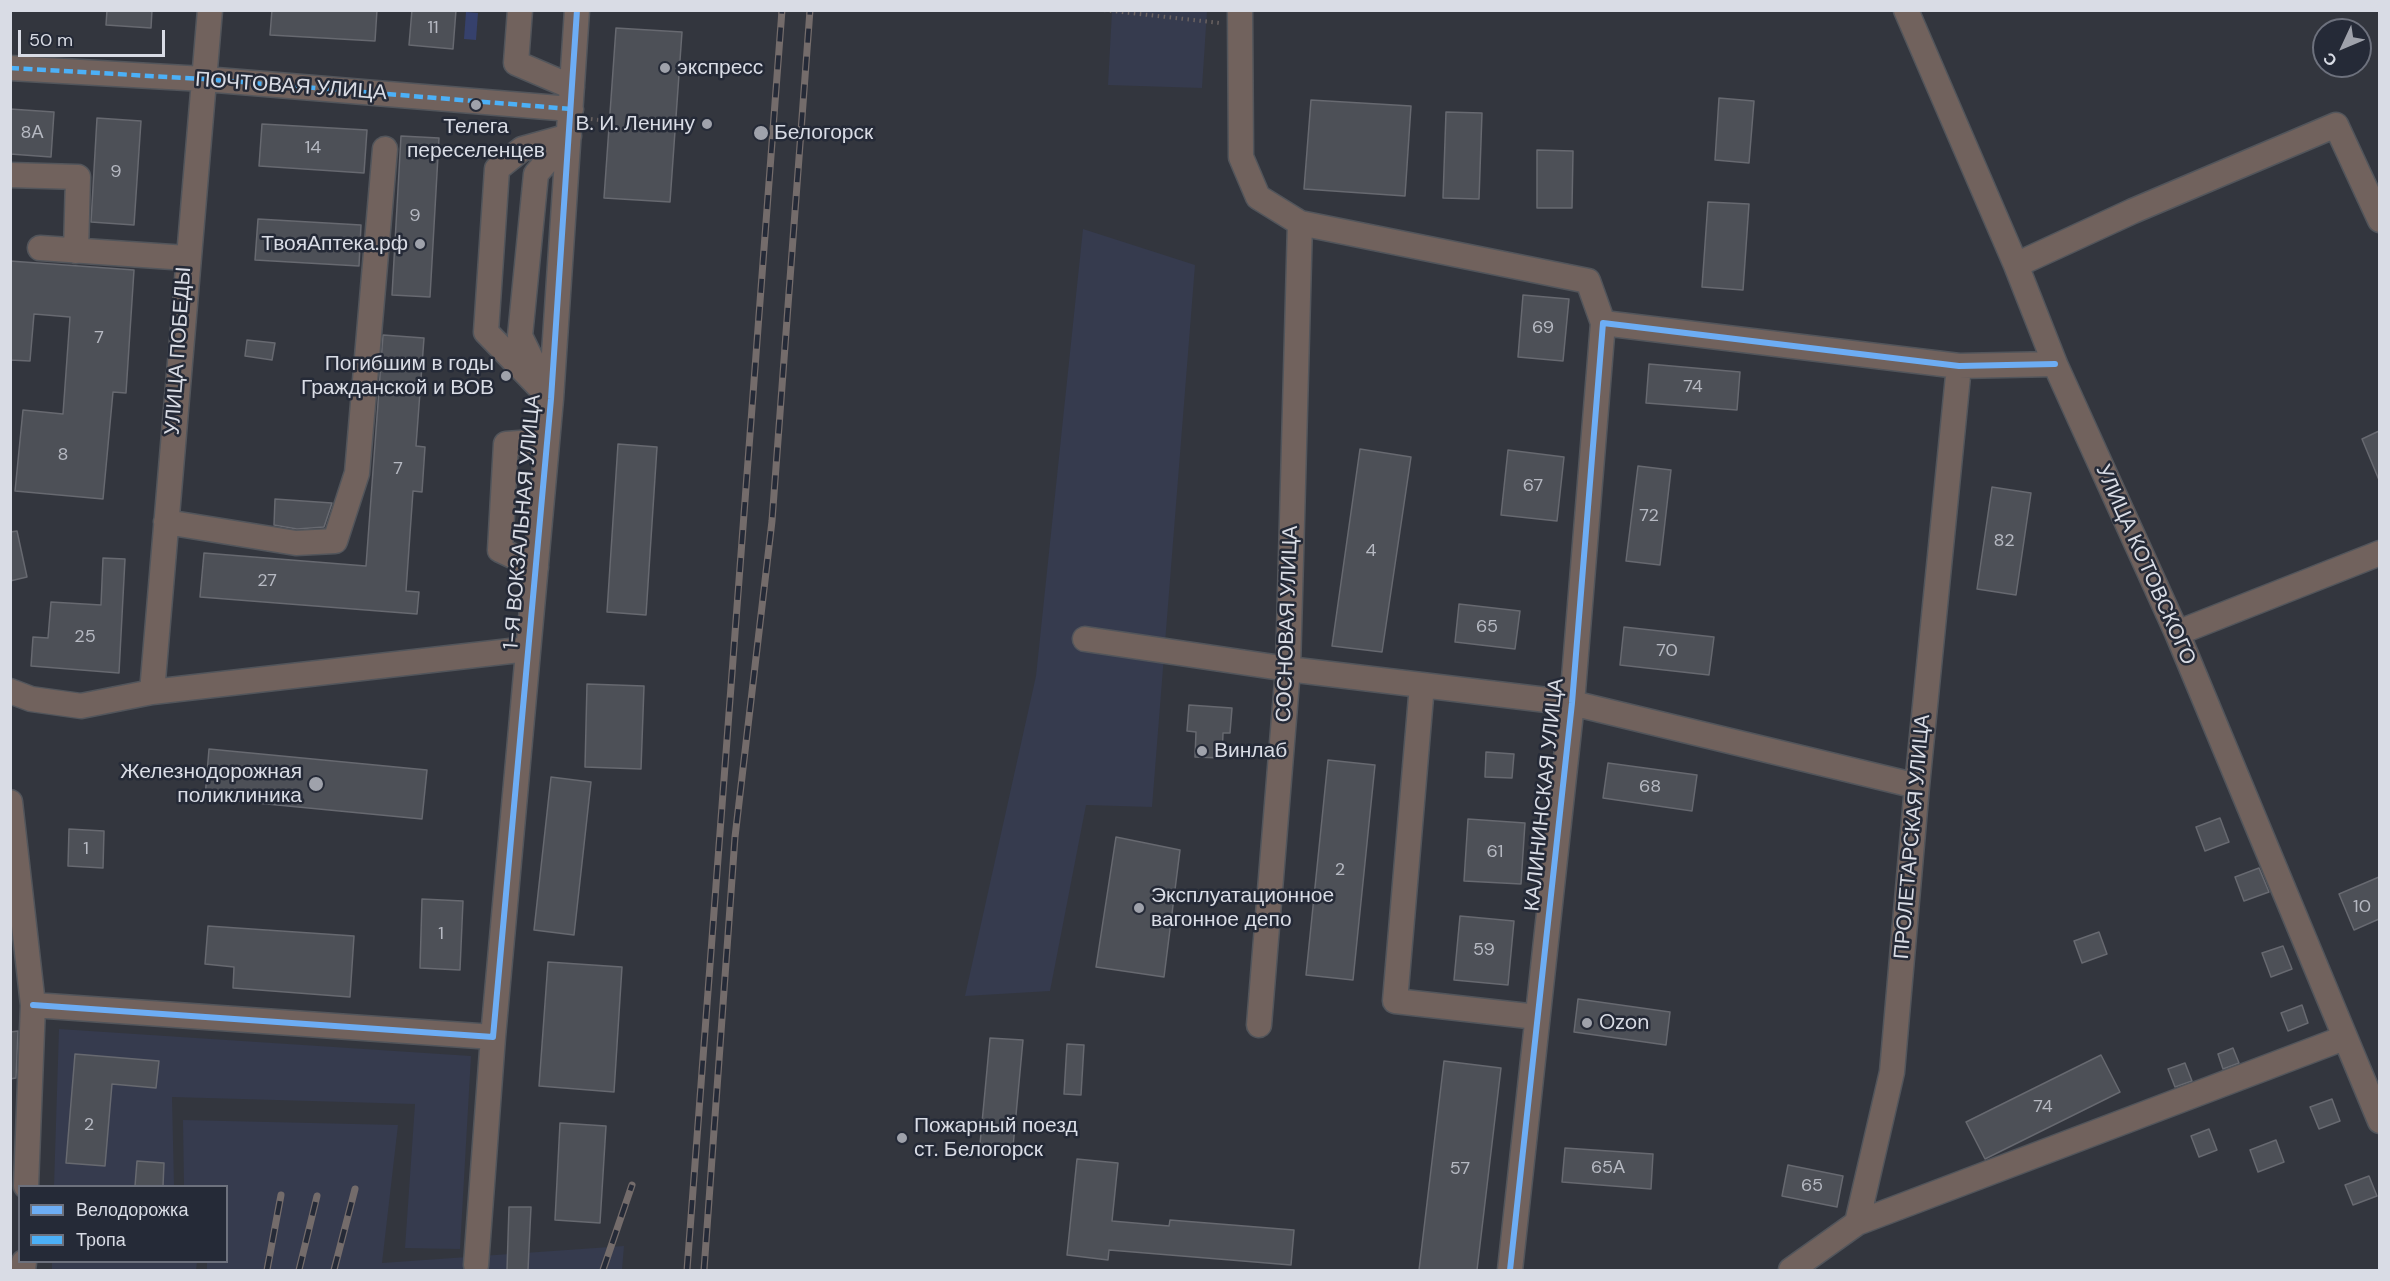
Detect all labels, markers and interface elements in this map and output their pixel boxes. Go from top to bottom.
house number: 11 [427,17,439,39]
scale bar [21,18,168,56]
north arrow [2312,18,2372,78]
text: 50 m [29,28,73,52]
text: С [2319,48,2342,71]
place label: экспресс [677,55,763,81]
marker: экспресс [658,61,672,75]
street label: ПОЧТОВАЯ УЛИЦА [194,68,388,106]
marker: Телега переселенцев [469,98,483,112]
place label: В. И. Ленину [576,111,695,137]
place label: Телега переселенцев [407,114,545,164]
marker: В. И. Ленину [700,117,714,131]
place label: Белогорск [774,120,873,146]
house number: 8А [21,122,43,144]
marker: Белогорск [752,124,770,142]
house number: 14 [305,137,321,159]
house number: 9 [110,161,122,183]
house number: 9 [409,205,421,227]
place label: ТвояАптека.рф [261,231,408,257]
marker: ТвояАптека.рф [413,237,427,251]
street label: УЛИЦА ПОБЕДЫ [161,266,197,436]
house number: 69 [1532,317,1554,339]
house number: 7 [94,327,104,349]
place label: Погибшим в годы Гражданской и ВОВ [301,351,494,401]
marker: Погибшим в годы Гражданской и ВОВ [499,369,513,383]
house number: 74 [1683,376,1703,398]
street label: 1-Я ВОКЗАЛЬНАЯ УЛИЦА [499,393,547,651]
house number: 8 [58,444,68,466]
house number: 7 [393,458,403,480]
street label: УЛИЦА КОТОВСКОГО [2089,461,2201,669]
house number: 67 [1523,475,1543,497]
house number: 72 [1639,505,1659,527]
street label: СОСНОВАЯ УЛИЦА [1272,525,1304,723]
house number: 82 [1993,530,2015,552]
house number: 4 [1366,540,1376,562]
house number: 27 [257,570,277,592]
house number: 65 [1476,616,1498,638]
house number: 25 [74,626,96,648]
house number: 70 [1656,640,1678,662]
street label: КАЛИНИНСКАЯ УЛИЦА [1520,677,1570,913]
street label: ПРОЛЕТАРСКАЯ УЛИЦА [1890,714,1936,960]
place label: Винлаб [1214,738,1287,764]
marker: Винлаб [1195,744,1209,758]
place label: Железнодорожная поликлиника [120,759,302,809]
marker: Железнодорожная поликлиника [307,775,325,793]
house number: 68 [1639,776,1661,798]
house number: 1 [83,838,89,860]
house number: 61 [1487,841,1503,863]
house number: 2 [1335,859,1345,881]
place label: Эксплуатационное вагонное депо [1151,883,1334,933]
house number: 10 [2353,896,2371,918]
marker: Эксплуатационное вагонное депо [1132,901,1146,915]
house number: 1 [438,923,444,945]
house number: 59 [1473,939,1495,961]
place label: Ozon [1599,1010,1649,1036]
marker: Ozon [1580,1016,1594,1030]
house number: 74 [2033,1096,2053,1118]
place label: Пожарный поезд ст. Белогорск [914,1113,1078,1163]
house number: 2 [84,1114,94,1136]
marker: Пожарный поезд ст. Белогорск [895,1131,909,1145]
house number: 65А [1591,1157,1625,1179]
house number: 57 [1450,1158,1470,1180]
house number: 65 [1801,1175,1823,1197]
legend [18,1185,228,1263]
text: Велодорожка [76,1198,188,1222]
text: Тропа [76,1228,126,1252]

